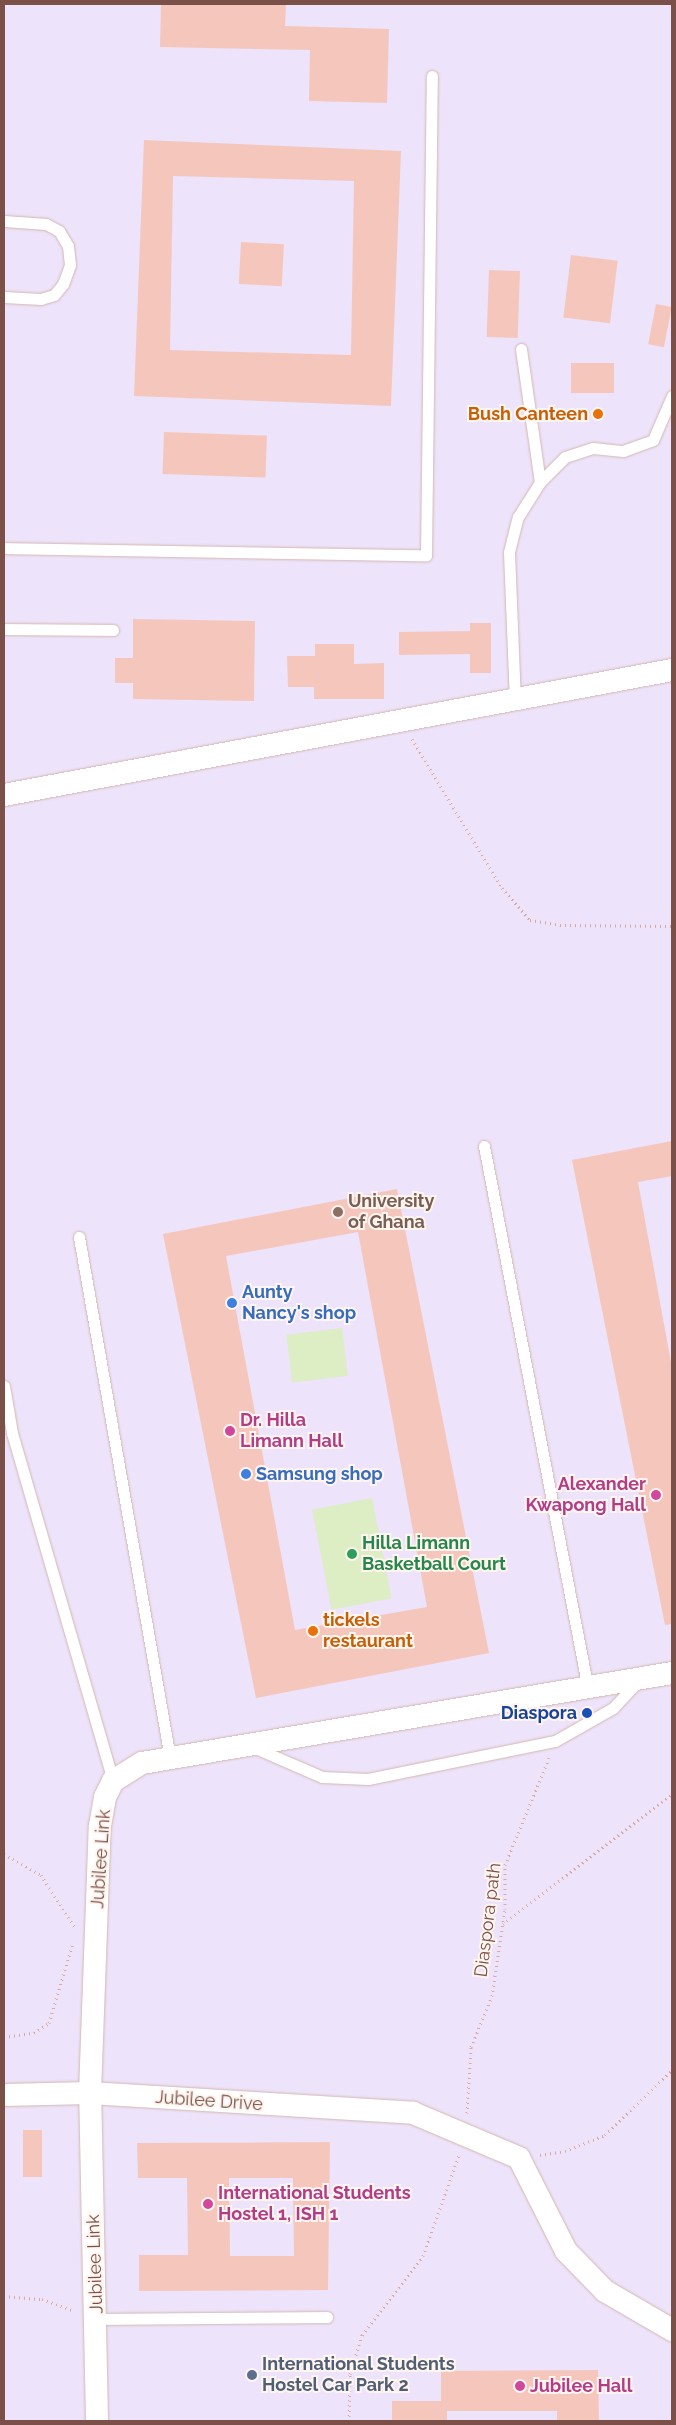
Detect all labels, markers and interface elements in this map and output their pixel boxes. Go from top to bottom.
place label: Bush Canteen [468,403,588,425]
marker: Bush Canteen [592,408,604,420]
place label: University of Ghana [348,1191,434,1234]
marker: University of Ghana [332,1206,344,1218]
place label: Aunty Nancy's shop [242,1282,356,1325]
marker: Aunty Nancy's shop [226,1297,238,1309]
place label: Dr. Hilla Limann Hall [240,1410,343,1452]
marker: Dr. Hilla Limann Hall [224,1425,236,1437]
place label: Samsung shop [256,1463,383,1485]
marker: Samsung shop [240,1468,252,1480]
place label: Alexander Kwapong Hall [526,1474,646,1516]
marker: Alexander Kwapong Hall [650,1489,662,1501]
place label: Hilla Limann Basketball Court [362,1533,506,1576]
marker: Hilla Limann Basketball Court [346,1548,358,1560]
place label: tickels restaurant [323,1610,413,1652]
marker: tickels restaurant [307,1625,319,1637]
place label: Diaspora [501,1702,577,1724]
marker: Diaspora [581,1707,593,1719]
street label: Jubilee Link [87,1809,115,1909]
street label: Diaspora path [470,1862,506,1978]
street label: Jubilee Drive [154,2086,264,2116]
place label: International Students Hostel 1, ISH 1 [218,2183,411,2226]
marker: International Students Hostel 1, ISH 1 [202,2198,214,2210]
street label: Jubilee Link [82,2214,108,2314]
place label: International Students Hostel Car Park 2 [262,2354,455,2396]
marker: International Students Hostel Car Park 2 [246,2369,258,2381]
place label: Jubilee Hall [530,2375,632,2397]
marker: Jubilee Hall [514,2380,526,2392]

